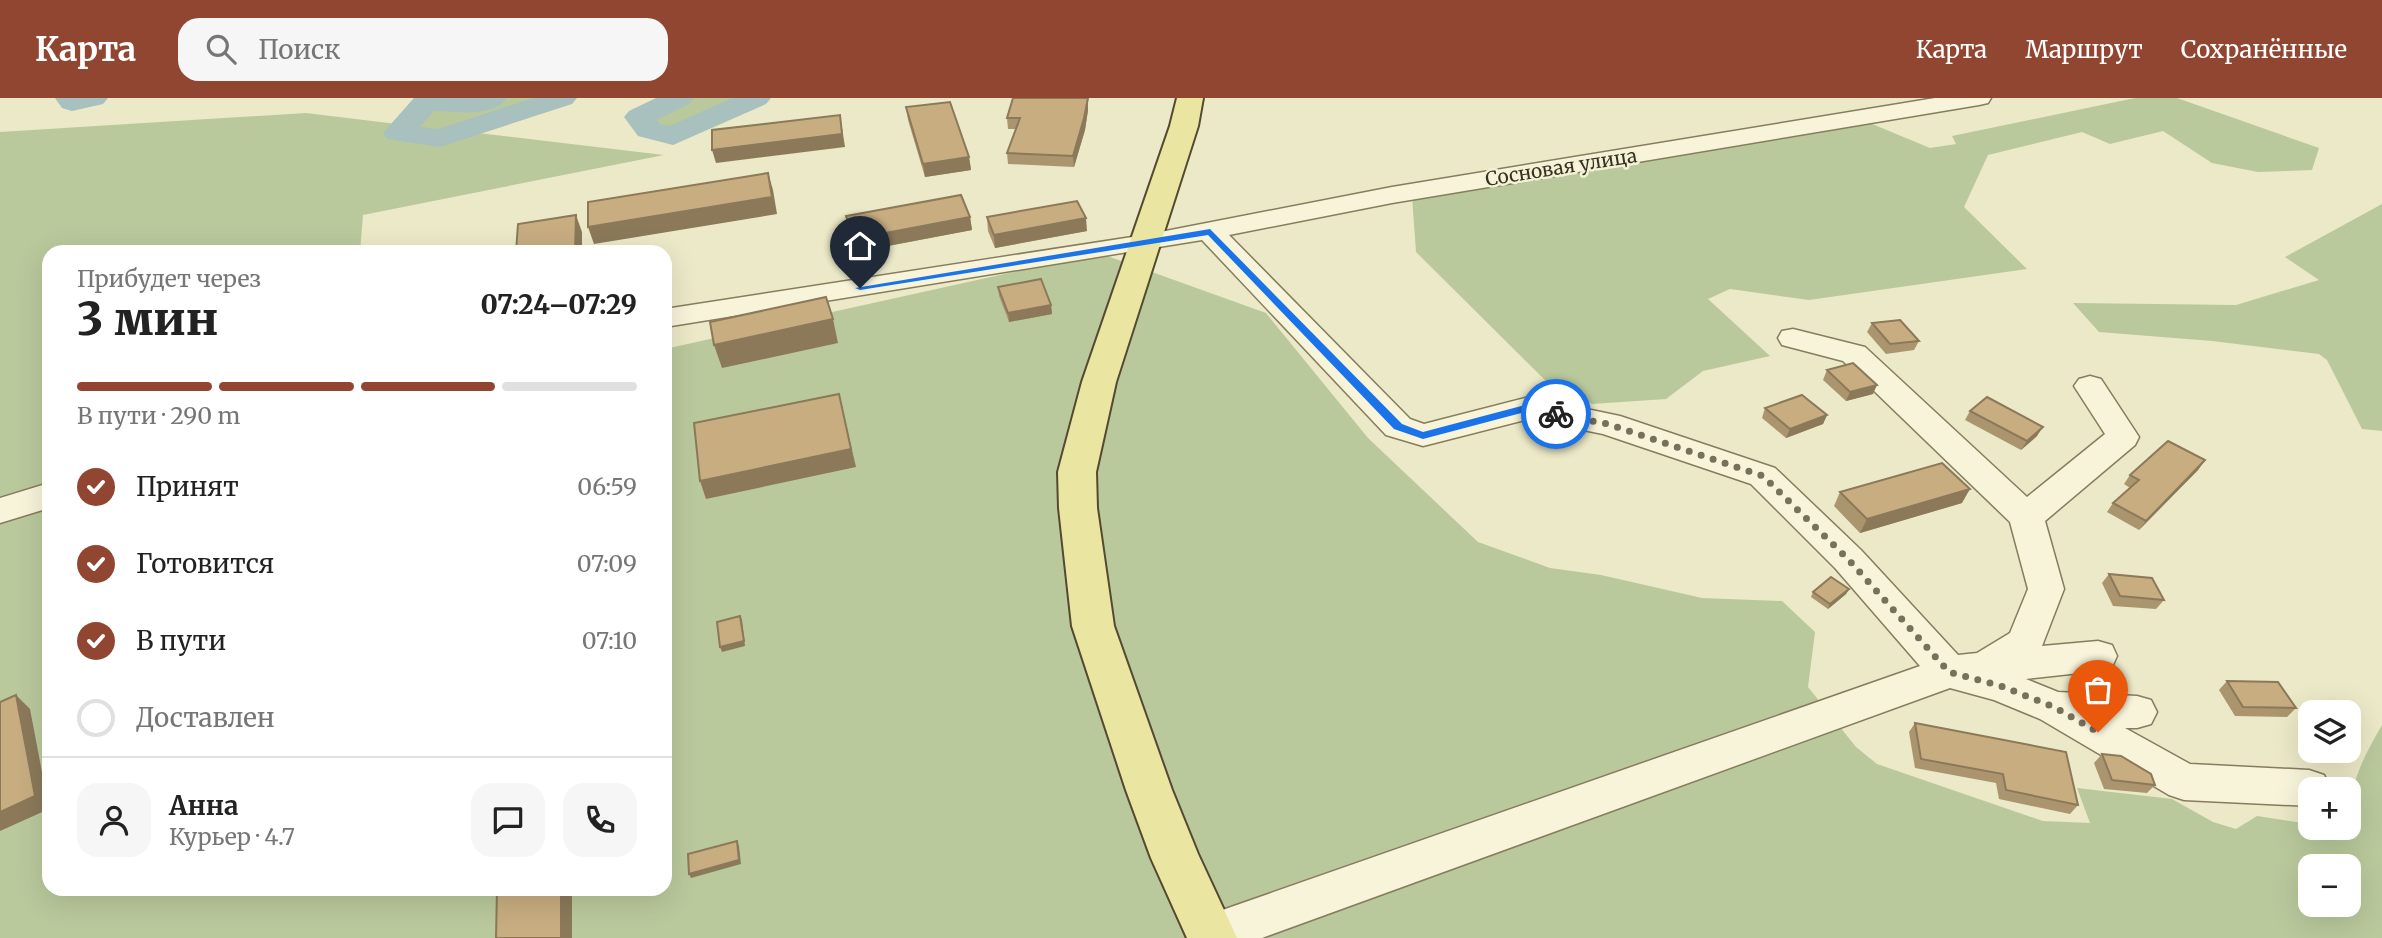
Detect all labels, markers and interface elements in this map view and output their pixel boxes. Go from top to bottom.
search box [178,18,668,81]
text: Карта [35,29,136,70]
icon: search [202,30,240,68]
text: Поиск [258,33,341,66]
text: Карта [1916,34,1987,65]
text: Маршрут [2025,34,2143,65]
text: Сохранённые [2181,34,2347,65]
street label: Сосновая улица [1483,143,1639,191]
pin [830,216,890,288]
icon: home [841,227,879,265]
text: Прибудет через [77,264,261,293]
text: 07:24–07:29 [481,288,637,321]
text: 3 мин [77,290,218,348]
courier [1521,379,1591,449]
icon: bike [1537,395,1575,433]
text: В пути · 290 m [77,401,240,430]
icon: check [77,468,115,506]
text: Принят [136,470,239,503]
text: 06:59 [577,472,637,501]
icon: check [77,545,115,583]
text: Готовится [136,547,274,580]
text: 07:09 [577,549,637,578]
icon: check [77,622,115,660]
text: В пути [136,624,226,657]
text: 07:10 [582,626,637,655]
pin [2068,660,2128,732]
icon: bag [2079,671,2117,709]
map controls [2298,700,2361,917]
button: layers [2298,700,2361,763]
text: Доставлен [136,701,275,734]
button: + [2298,777,2361,840]
button: person [77,783,151,857]
button: chat [471,783,545,857]
button: phone [563,783,637,857]
text: Анна [169,789,239,822]
text: Курьер · 4.7 [169,822,295,851]
button: − [2298,854,2361,917]

